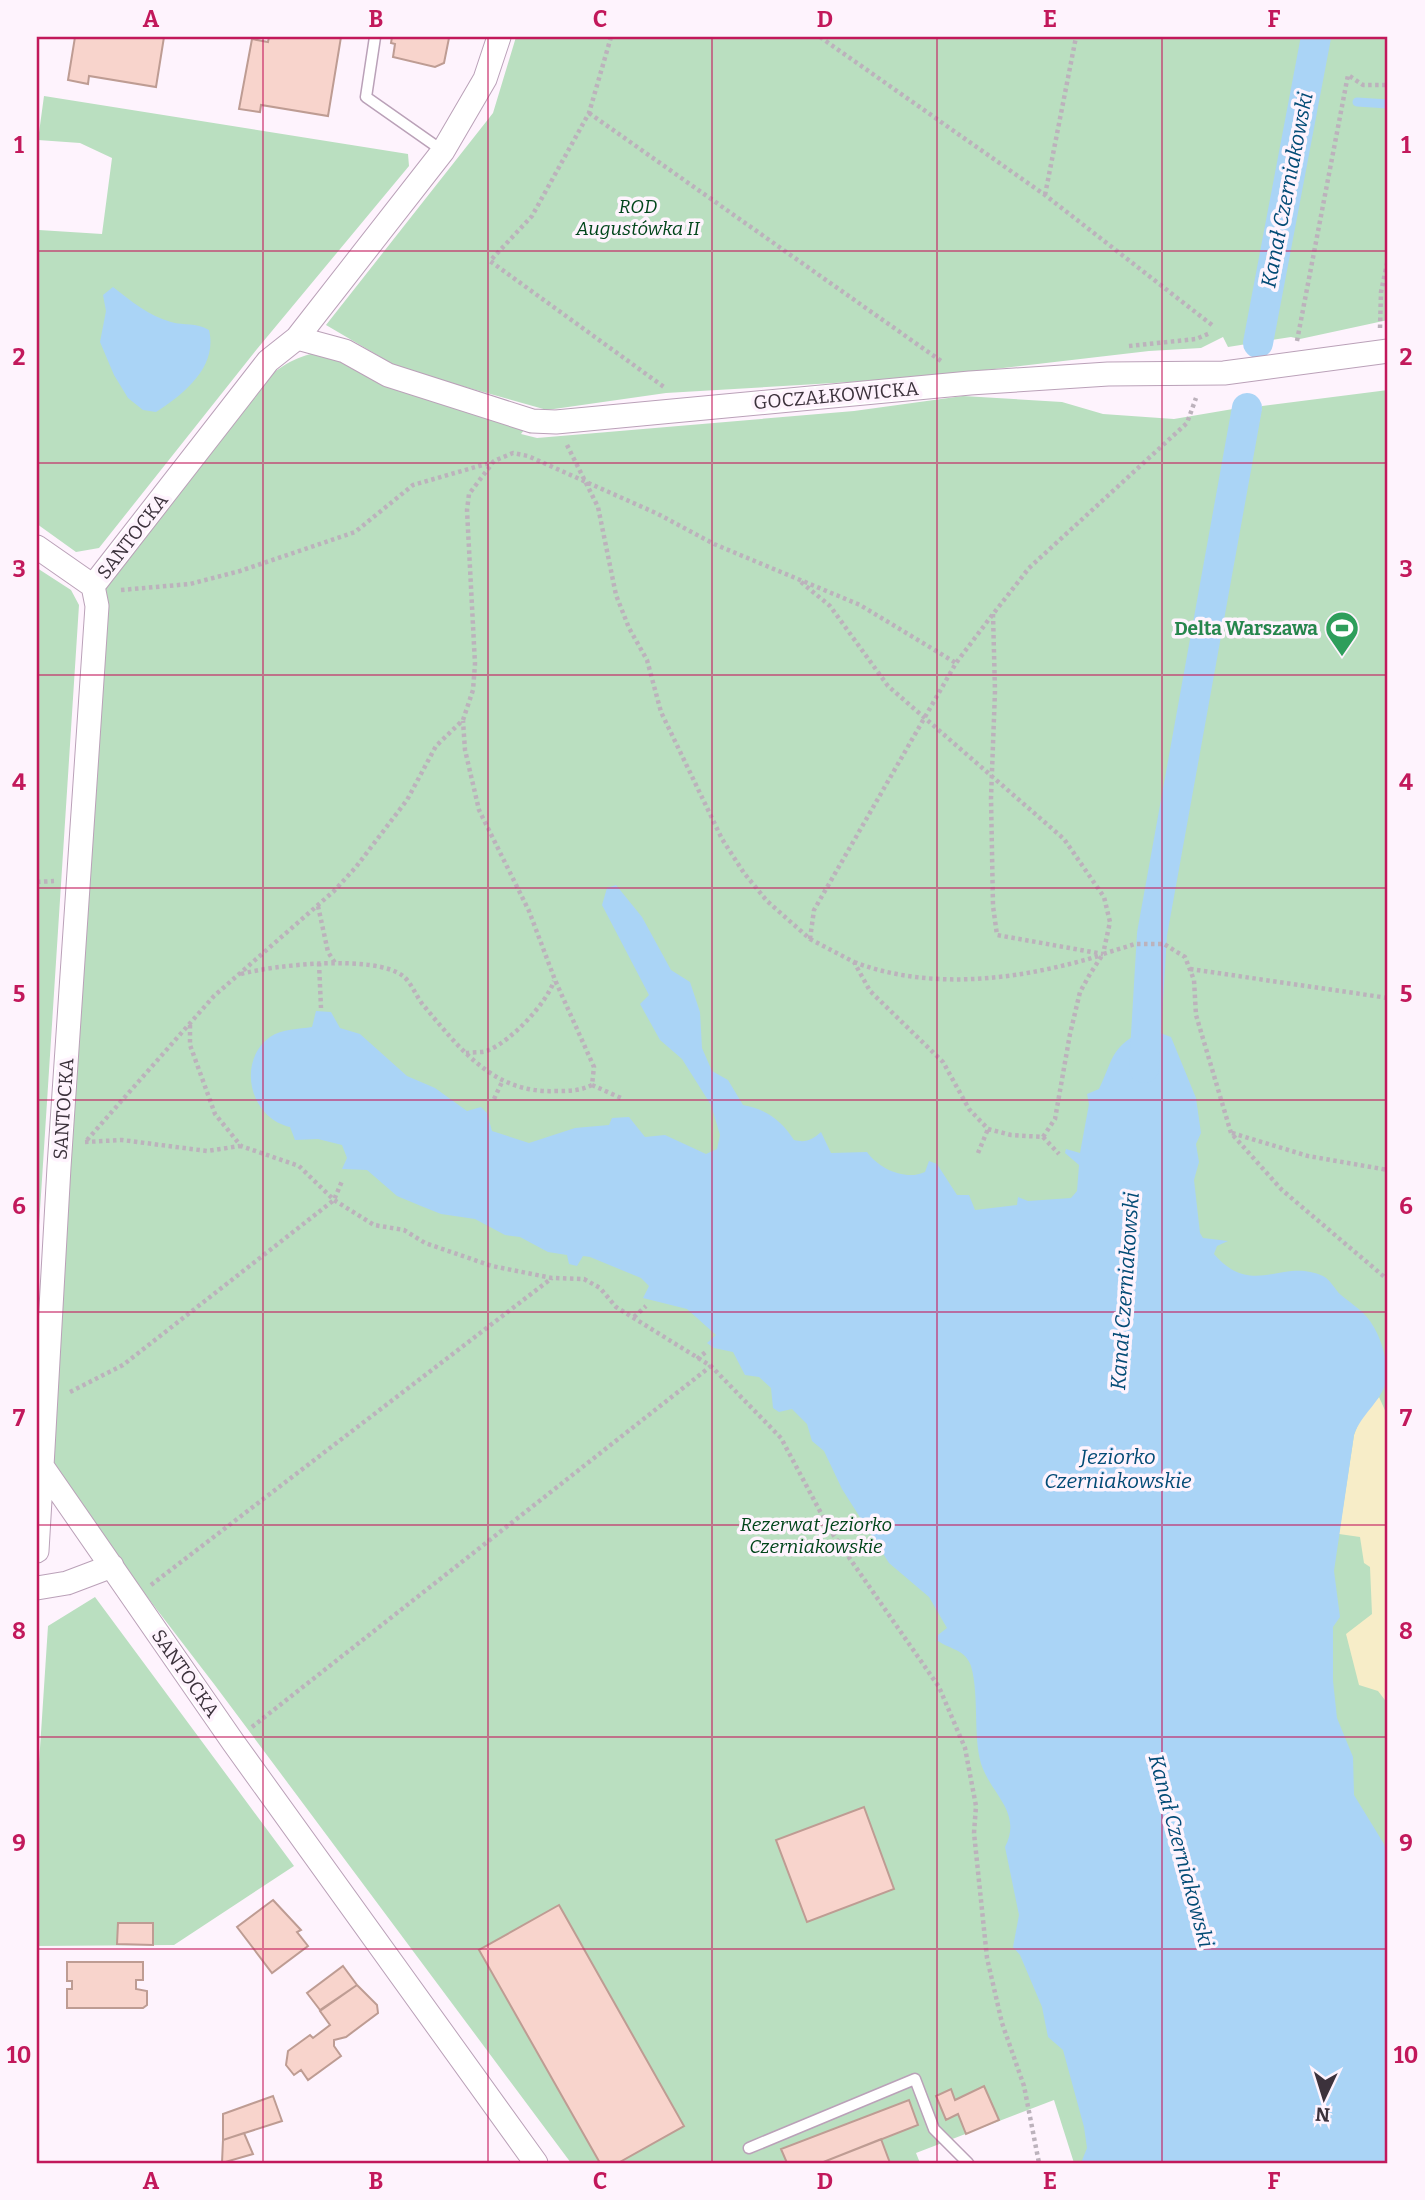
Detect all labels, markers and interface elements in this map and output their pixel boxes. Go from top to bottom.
text: A [143,5,160,33]
text: B [369,5,383,33]
text: C [593,5,607,33]
text: D [817,5,833,33]
text: E [1043,5,1057,33]
text: F [1268,5,1281,33]
water label: Kanał Czerniakowski [1255,90,1319,290]
text: 1 [14,131,24,159]
text: 1 [1401,131,1411,159]
park label: ROD Augustówka II [575,195,700,240]
text: 2 [13,343,26,371]
text: 2 [1400,343,1413,371]
street label: GOCZAŁKOWICKA [752,377,920,414]
street label: SANTOCKA [92,489,173,584]
text: 3 [12,555,26,583]
text: 3 [1399,555,1413,583]
sports icon: Delta Warszawa [1323,609,1361,658]
place label: Delta Warszawa [1174,617,1318,640]
text: 4 [12,768,26,796]
text: 4 [1399,768,1413,796]
text: 5 [13,980,25,1008]
text: 5 [1400,980,1412,1008]
street label: SANTOCKA [48,1057,79,1161]
water label: Kanał Czerniakowski [1105,1191,1145,1391]
text: 6 [12,1192,26,1220]
text: 6 [1399,1192,1413,1220]
text: 7 [13,1404,26,1432]
text: 7 [1400,1404,1413,1432]
water label: Jeziorko Czerniakowskie [1044,1444,1192,1494]
park label: Rezerwat Jeziorko Czerniakowskie [740,1513,892,1558]
text: 8 [12,1617,26,1645]
text: 8 [1399,1617,1413,1645]
street label: SANTOCKA [147,1625,225,1722]
water label: Kanał Czerniakowski [1143,1752,1219,1950]
text: 9 [12,1829,26,1857]
text: 9 [1399,1829,1413,1857]
text: 10 [7,2041,31,2069]
text: 10 [1394,2041,1418,2069]
north arrow [1288,2064,1358,2134]
text: N [1314,2102,1331,2126]
text: A [143,2167,160,2195]
text: B [369,2167,383,2195]
text: C [593,2167,607,2195]
text: D [817,2167,833,2195]
text: E [1043,2167,1057,2195]
text: F [1268,2167,1281,2195]

